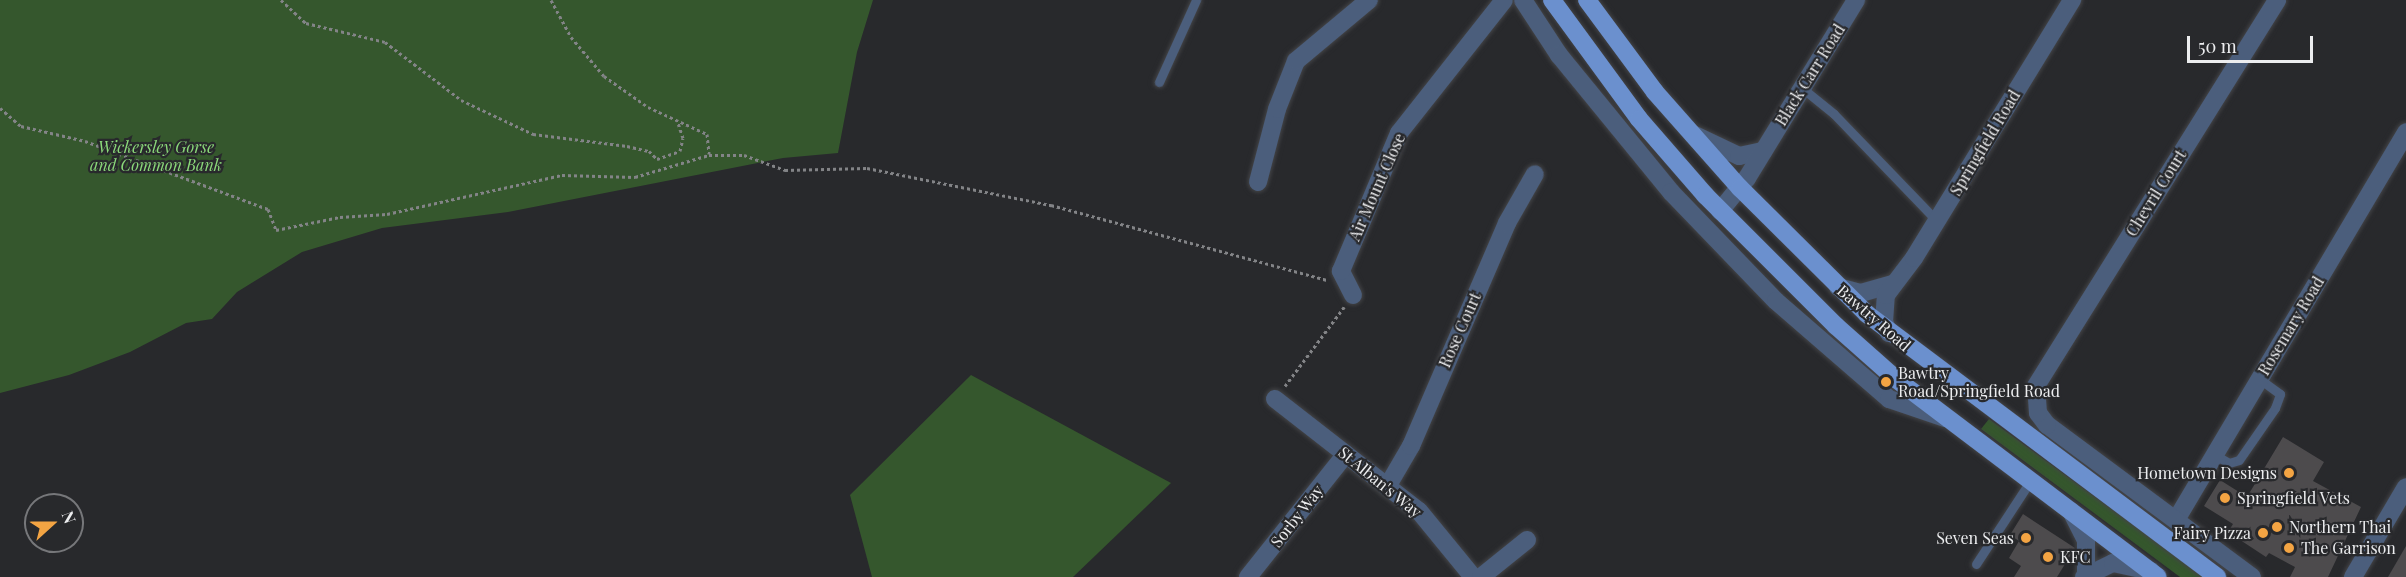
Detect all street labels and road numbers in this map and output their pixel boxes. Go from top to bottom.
street label: Black Carr Road [1771,21,1849,129]
street label: Springfield Road [1946,87,2024,199]
street label: Air Mount Close [1345,130,1409,244]
street label: Chevril Court [2122,146,2190,240]
street label: Rosemary Road [2254,273,2328,379]
street label: Bawtry Road [1833,281,1915,355]
street label: Rose Court [1435,289,1485,371]
street label: St Alban's Way [1334,442,1426,522]
street label: Sorby Way [1266,481,1328,551]

